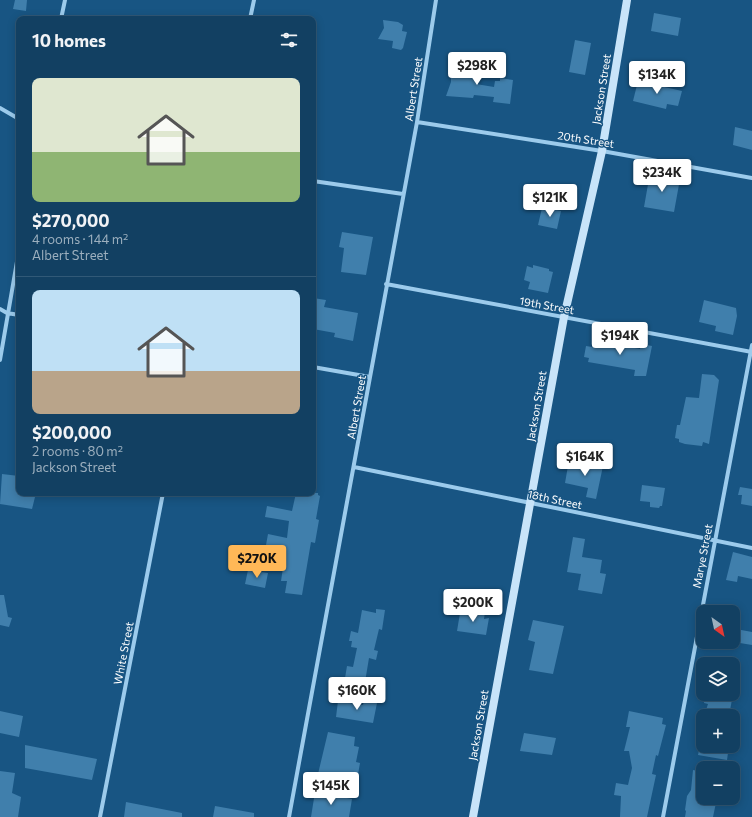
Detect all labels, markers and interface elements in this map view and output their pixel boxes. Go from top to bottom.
icon: filters [278,29,300,51]
text: 10 homes [32,30,106,51]
pin: $298K [449,52,505,86]
street label: Jackson Street [589,52,614,125]
street label: Albert Street [402,56,425,122]
text: $298K [457,57,497,73]
pin: $134K [629,61,685,95]
text: $134K [638,66,676,82]
icon: home [130,104,202,176]
street label: 20th Street [557,128,616,150]
pin: $234K [634,159,690,193]
text: $234K [642,164,682,180]
pin: $121K [522,184,578,218]
text: $121K [532,189,568,205]
text: $270,000 [32,210,110,231]
text: 4 rooms · 144 m² [32,231,128,247]
text: Albert Street [32,247,109,263]
street label: 19th Street [519,294,576,316]
icon: home [130,316,202,388]
pin: $194K [592,322,648,356]
text: $194K [601,327,639,343]
street label: Jackson Street [523,369,550,442]
street label: Albert Street [344,373,368,440]
text: $200,000 [32,422,112,443]
text: 2 rooms · 80 m² [32,443,123,459]
pin: $164K [557,443,613,477]
text: $164K [566,448,604,464]
text: Jackson Street [32,459,116,475]
street label: 18th Street [527,487,584,511]
street label: Marye Street [689,522,715,589]
pin: $270K [229,545,285,579]
text: $270K [237,550,277,566]
pin: $200K [445,589,501,623]
text: $200K [452,594,494,610]
north arrow [696,605,740,649]
map controls [696,605,740,805]
street label: White Street [111,620,136,686]
button: layers [696,657,740,701]
pin: $160K [329,677,385,711]
text: $160K [337,682,377,698]
street label: Jackson Street [465,688,492,761]
button: + [696,709,740,753]
button: − [696,761,740,805]
pin: $145K [303,772,359,806]
text: $145K [312,777,350,793]

